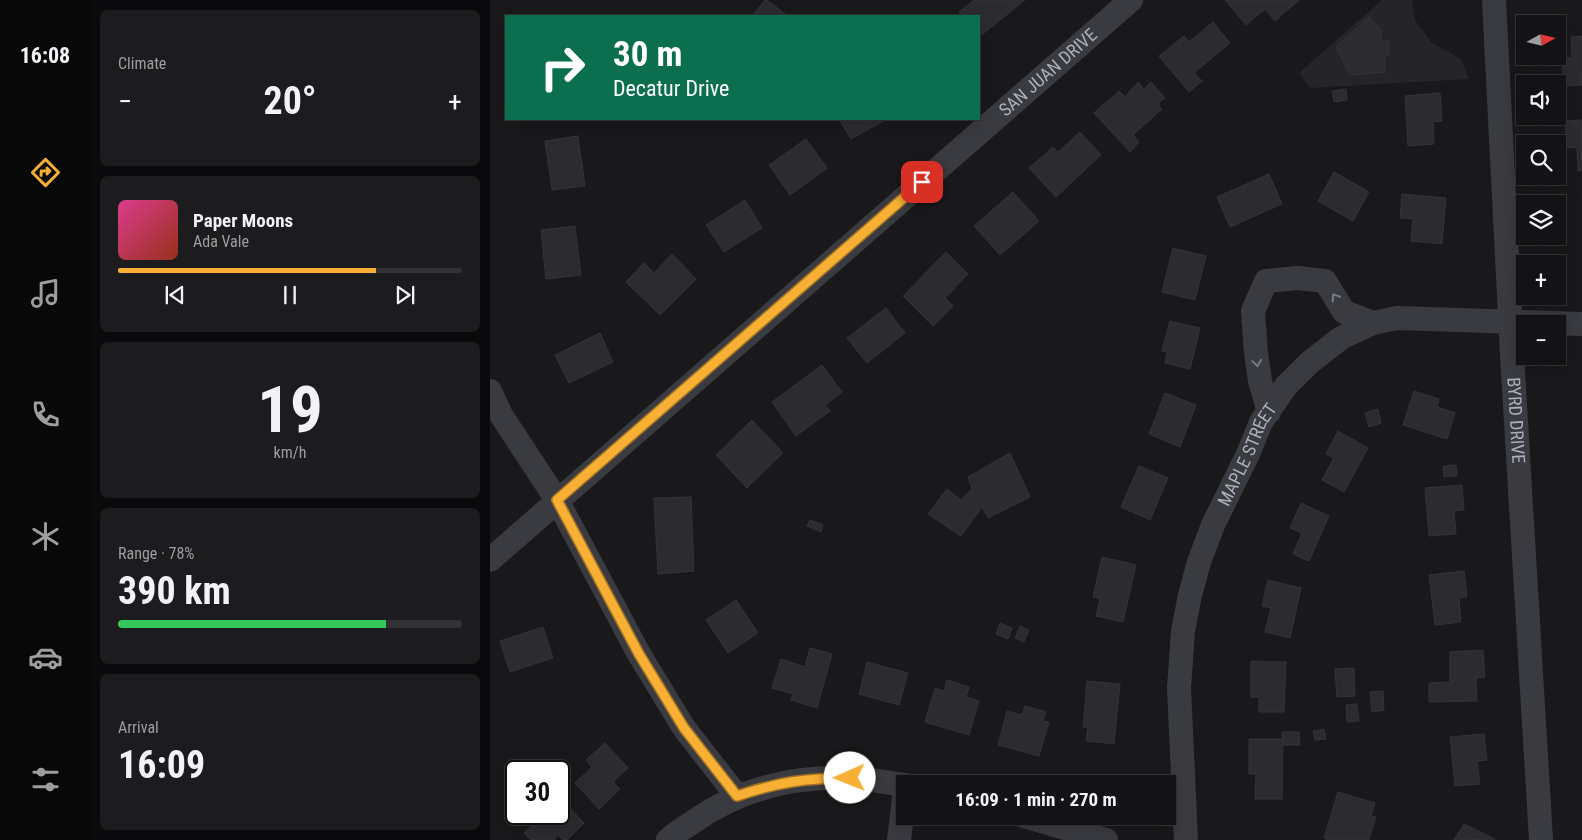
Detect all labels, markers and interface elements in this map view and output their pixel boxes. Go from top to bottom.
north arrow [1516,15,1566,65]
map controls [1516,15,1566,365]
street label: SAN JUAN DRIVE [995,24,1101,120]
text: 30 m [613,34,682,75]
icon: right [530,35,595,100]
text: 16:08 [20,43,70,68]
text: Climate [118,54,166,73]
button: sound [1516,75,1566,125]
text: Decatur Drive [613,76,729,101]
text: 20° [263,79,317,123]
text: − [118,85,132,118]
text: + [448,85,462,118]
button: search [1516,135,1566,185]
icon: directions [28,155,63,190]
pin [901,161,943,203]
icon: arrive [908,168,936,196]
button: layers [1516,195,1566,245]
text: Paper Moons [193,209,293,232]
text: Ada Vale [193,232,249,251]
button: + [1516,255,1566,305]
icon: music [28,276,63,311]
icon: previous [161,281,189,309]
icon: pause [276,281,304,309]
icon: next [391,281,419,309]
one-way arrow [1331,293,1341,302]
button: − [1516,315,1566,365]
one-way arrow [1251,359,1262,367]
text: 19 [257,372,323,448]
street label: BYRD DRIVE [1503,377,1529,464]
icon: phone [28,397,63,432]
street label: MAPLE STREET [1213,399,1281,509]
text: km/h [274,443,306,462]
icon: climate [28,519,63,554]
text: Range · 78% [118,544,194,563]
text: 390 km [118,569,231,613]
icon: car [28,640,63,675]
text: Arrival [118,718,159,737]
text: 16:09 [118,743,205,787]
position arrow [823,751,875,803]
speed limit sign: 30 [505,760,570,825]
icon: filters [28,762,63,797]
text: 16:09 · 1 min · 270 m [955,788,1117,811]

